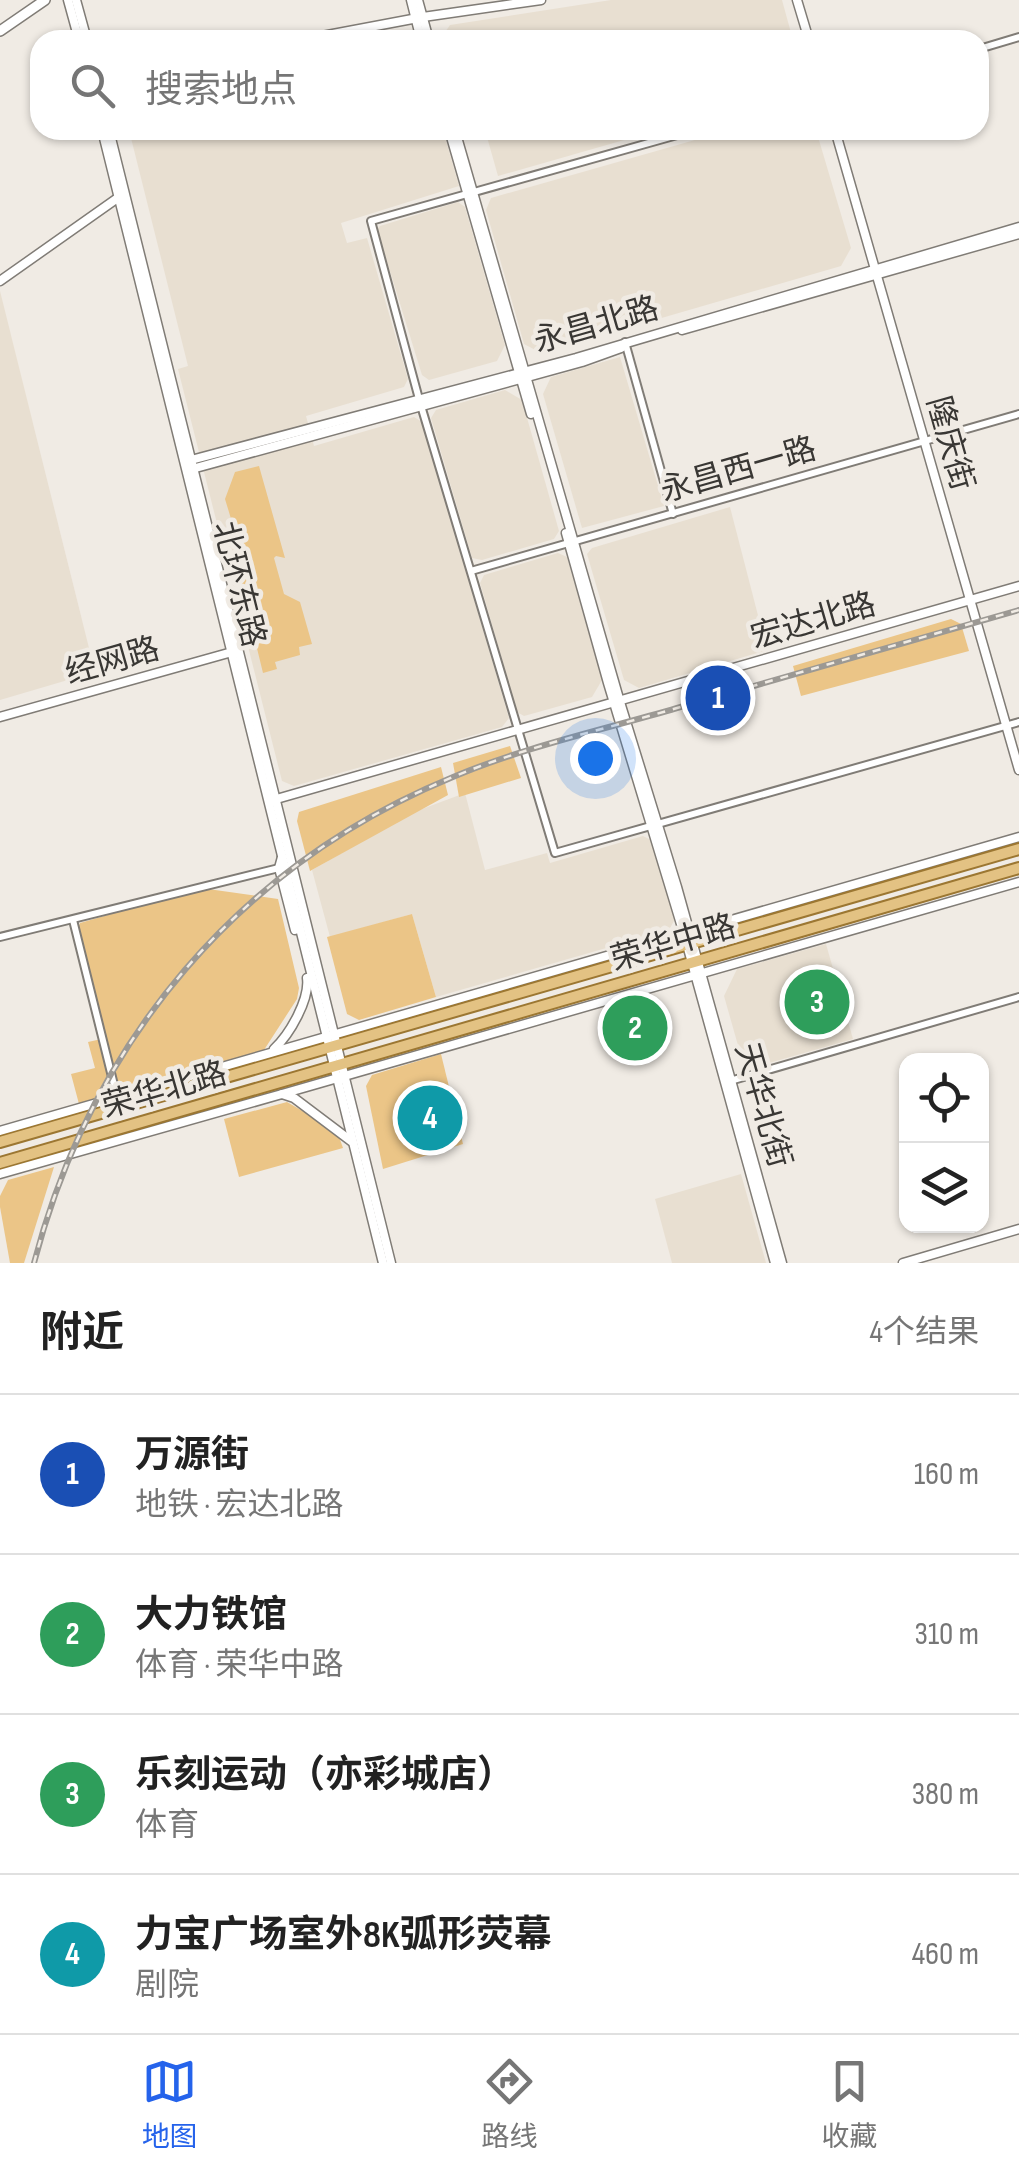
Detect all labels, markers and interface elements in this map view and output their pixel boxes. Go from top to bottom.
search box [30,30,989,140]
icon: search [65,58,120,113]
text: 搜索地点 [145,68,297,113]
street label: 永昌北路 [530,289,663,362]
street label: 隆庆街 [918,392,982,495]
street label: 永昌西一路 [656,430,821,511]
street label: 北环东路 [204,518,273,651]
street label: 宏达北路 [747,585,880,658]
street label: 经网路 [61,629,164,693]
pin: 1 [686,660,750,736]
your location [570,733,621,784]
street label: 荣华中路 [607,907,740,980]
pin: 3 [784,964,850,1040]
pin: 2 [602,990,668,1066]
street label: 天华北街 [726,1039,799,1172]
map controls [899,1053,989,1233]
button: locate [899,1053,989,1143]
street label: 荣华北路 [98,1054,231,1127]
pin: 4 [398,1080,462,1156]
button: layers [899,1143,989,1233]
text: 附近 [40,1308,124,1359]
text: 4个结果 [870,1313,979,1352]
text: 万源街 [135,1433,249,1478]
text: 1 [66,1455,79,1494]
text: 160 m [914,1455,979,1494]
text: 地铁 · 宏达北路 [135,1486,344,1525]
text: 大力铁馆 [135,1593,287,1638]
text: 2 [65,1615,80,1654]
text: 310 m [914,1615,979,1654]
text: 体育 · 荣华中路 [135,1646,344,1685]
text: 乐刻运动（亦彩城店） [135,1753,515,1798]
text: 3 [65,1775,80,1814]
text: 380 m [912,1775,979,1814]
text: 体育 [135,1806,199,1845]
text: 力宝广场室外8K弧形荧幕 [135,1913,552,1958]
text: 4 [65,1935,80,1974]
text: 460 m [912,1935,979,1974]
text: 剧院 [135,1966,199,2005]
tab: 地图 [142,2054,198,2154]
tab: 路线 [481,2054,537,2154]
tab: 收藏 [821,2054,877,2154]

